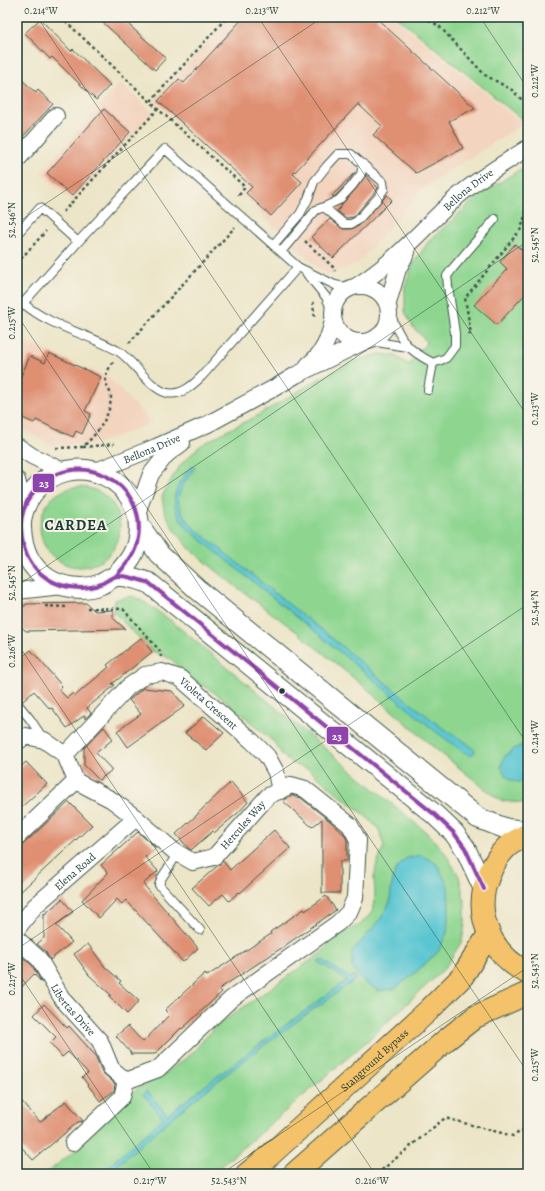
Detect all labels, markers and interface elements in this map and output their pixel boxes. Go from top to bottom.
text: 0.214°W [24,4,58,17]
text: 0.213°W [245,4,279,17]
text: 0.212°W [466,4,500,17]
text: 0.212°W [528,64,541,98]
street label: Bellona Drive [439,165,496,214]
text: 52.546°N [5,202,18,238]
text: 52.545°N [528,227,541,263]
text: 0.215°W [5,306,18,340]
text: 0.213°W [528,392,541,426]
street label: Bellona Drive [121,430,182,467]
line badge: 23 [32,473,55,493]
text: 23 [39,476,49,491]
district label: CARDEA [45,515,107,535]
text: 52.545°N [5,565,18,601]
text: 52.544°N [528,590,541,626]
text: 0.216°W [5,634,18,668]
street label: Violeta Crescent [176,673,241,733]
unlabelled marker [277,686,287,696]
text: 0.214°W [528,720,541,754]
line badge: 23 [326,726,349,745]
text: 23 [332,729,342,744]
street label: Hercules Way [217,797,269,853]
street label: Elena Road [51,849,99,894]
text: 52.543°N [528,953,541,989]
text: 0.217°W [5,962,18,996]
street label: Libertas Drive [47,981,99,1039]
street label: Stanground Bypass [337,1025,412,1095]
text: 0.215°W [528,1048,541,1082]
text: 0.217°W [133,1174,167,1187]
text: 52.543°N [211,1174,247,1187]
text: 0.216°W [355,1174,389,1187]

